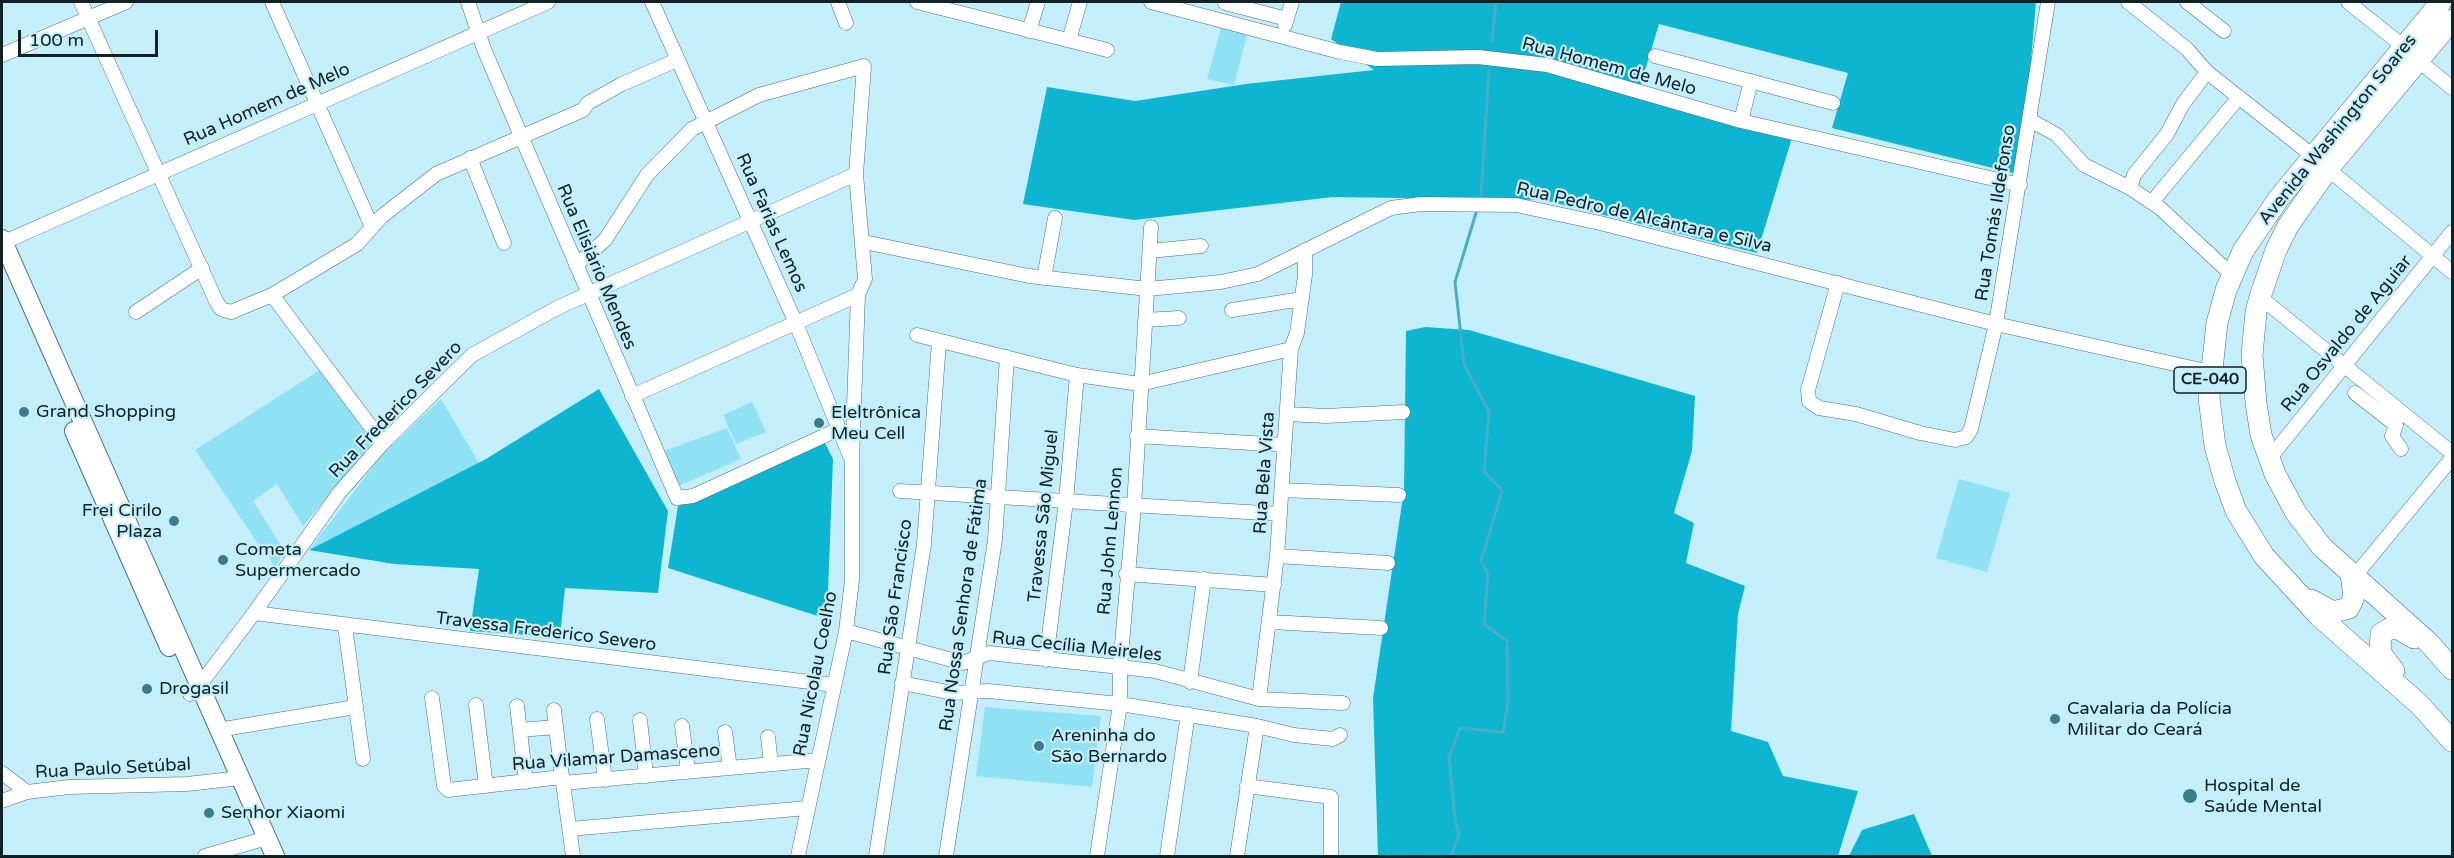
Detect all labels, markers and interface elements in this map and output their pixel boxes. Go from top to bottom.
scale bar [21,18,160,56]
text: 100 m [29,29,84,51]
street label: Avenida Washington Soares [2254,30,2422,230]
street label: Rua Homem de Melo [1519,33,1699,101]
street label: Rua Homem de Melo [181,59,353,151]
street label: Rua Tomás Ildefonso [1971,123,2021,303]
street label: Rua Farias Lemos [731,150,811,296]
street label: Rua Pedro de Alcântara e Silva [1514,178,1774,258]
street label: Rua Elisiário Mendes [551,181,641,353]
street label: Rua Osvaldo de Aguiar [2277,251,2417,417]
street label: Rua Frederico Severo [325,337,467,483]
road number: CE-040 [2174,367,2246,393]
place label: Grand Shopping [36,401,176,423]
place label: Eleltrônica Meu Cell [831,402,921,444]
marker: Grand Shopping [17,405,31,419]
street label: Rua Bela Vista [1250,411,1280,535]
marker: Eleltrônica Meu Cell [812,416,826,430]
street label: Travessa São Miguel [1024,428,1064,604]
street label: Rua John Lennon [1094,466,1128,616]
street label: Rua Nossa Senhora de Fátima [936,477,992,733]
place label: Frei Cirilo Plaza [82,500,162,542]
marker: Frei Cirilo Plaza [167,514,181,528]
street label: Rua São Francisco [874,518,918,676]
place label: Cometa Supermercado [235,539,361,582]
marker: Cometa Supermercado [216,553,230,567]
street label: Rua Nicolau Coelho [789,590,843,758]
street label: Travessa Frederico Severo [434,608,658,656]
street label: Rua Cecília Meireles [991,627,1163,667]
place label: Drogasil [159,678,229,700]
marker: Drogasil [140,682,154,696]
place label: Cavalaria da Polícia Militar do Ceará [2067,698,2232,740]
marker: Cavalaria da Polícia Militar do Ceará [2048,712,2062,726]
place label: Areninha do São Bernardo [1051,725,1167,768]
marker: Areninha do São Bernardo [1032,739,1046,753]
street label: Rua Vilamar Damasceno [511,740,721,776]
street label: Rua Paulo Setúbal [34,754,192,784]
place label: Hospital de Saúde Mental [2204,775,2322,818]
marker: Hospital de Saúde Mental [2181,787,2199,805]
place label: Senhor Xiaomi [221,802,345,824]
marker: Senhor Xiaomi [202,806,216,820]

